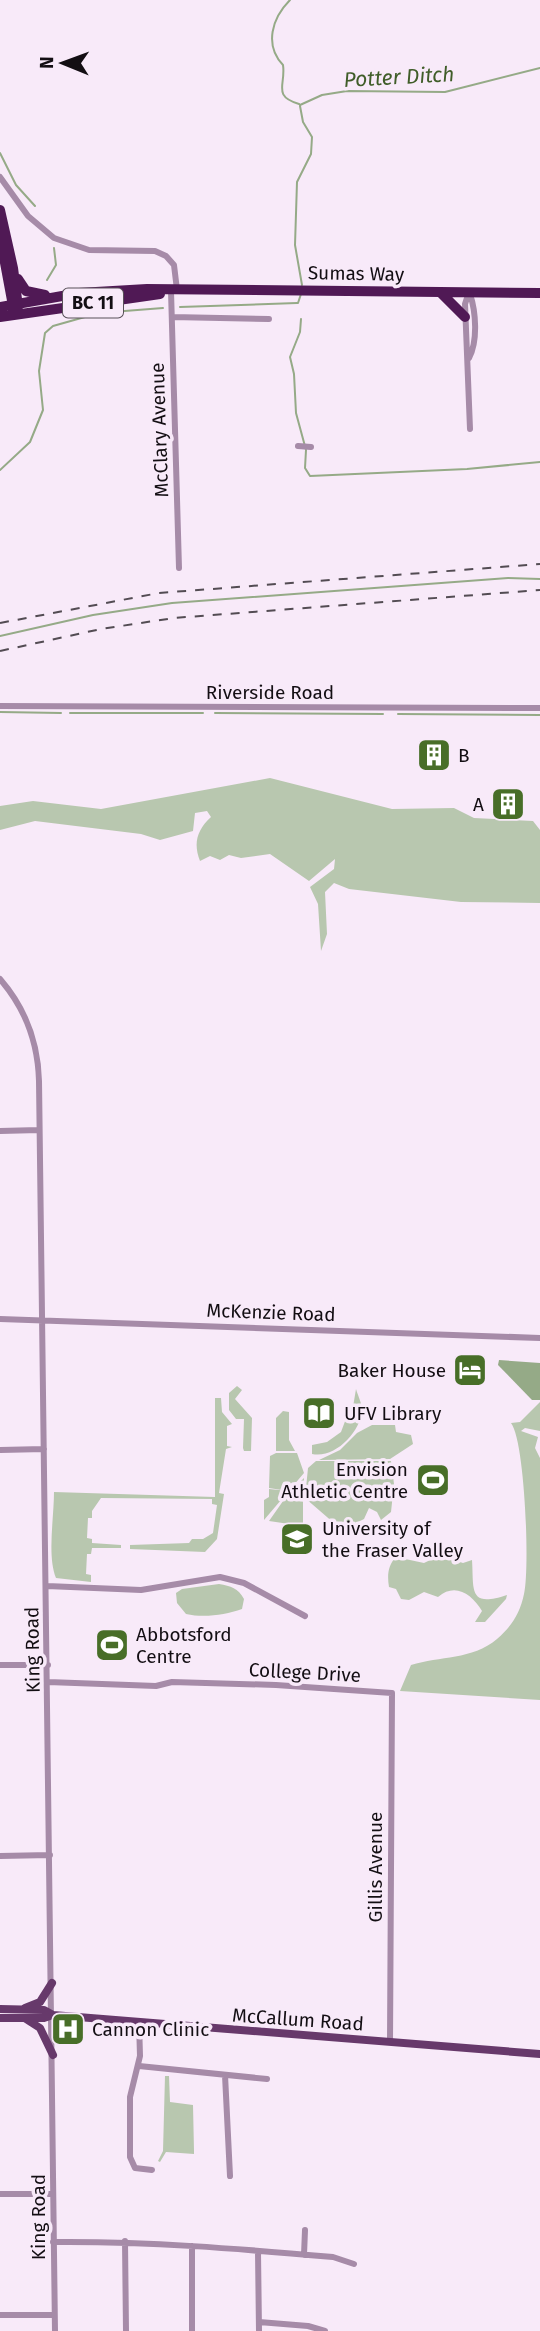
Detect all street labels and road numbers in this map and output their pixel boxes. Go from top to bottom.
street label: Sumas Way [308,261,405,286]
road number: BC 11 [63,288,123,318]
street label: McClary Avenue [146,362,173,498]
street label: Riverside Road [206,681,334,704]
street label: McKenzie Road [206,1299,336,1326]
street label: King Road [20,1607,45,1693]
street label: College Drive [248,1658,362,1687]
street label: Gillis Avenue [364,1812,387,1922]
street label: McCallum Road [231,2003,365,2036]
street label: King Road [27,2174,50,2260]

